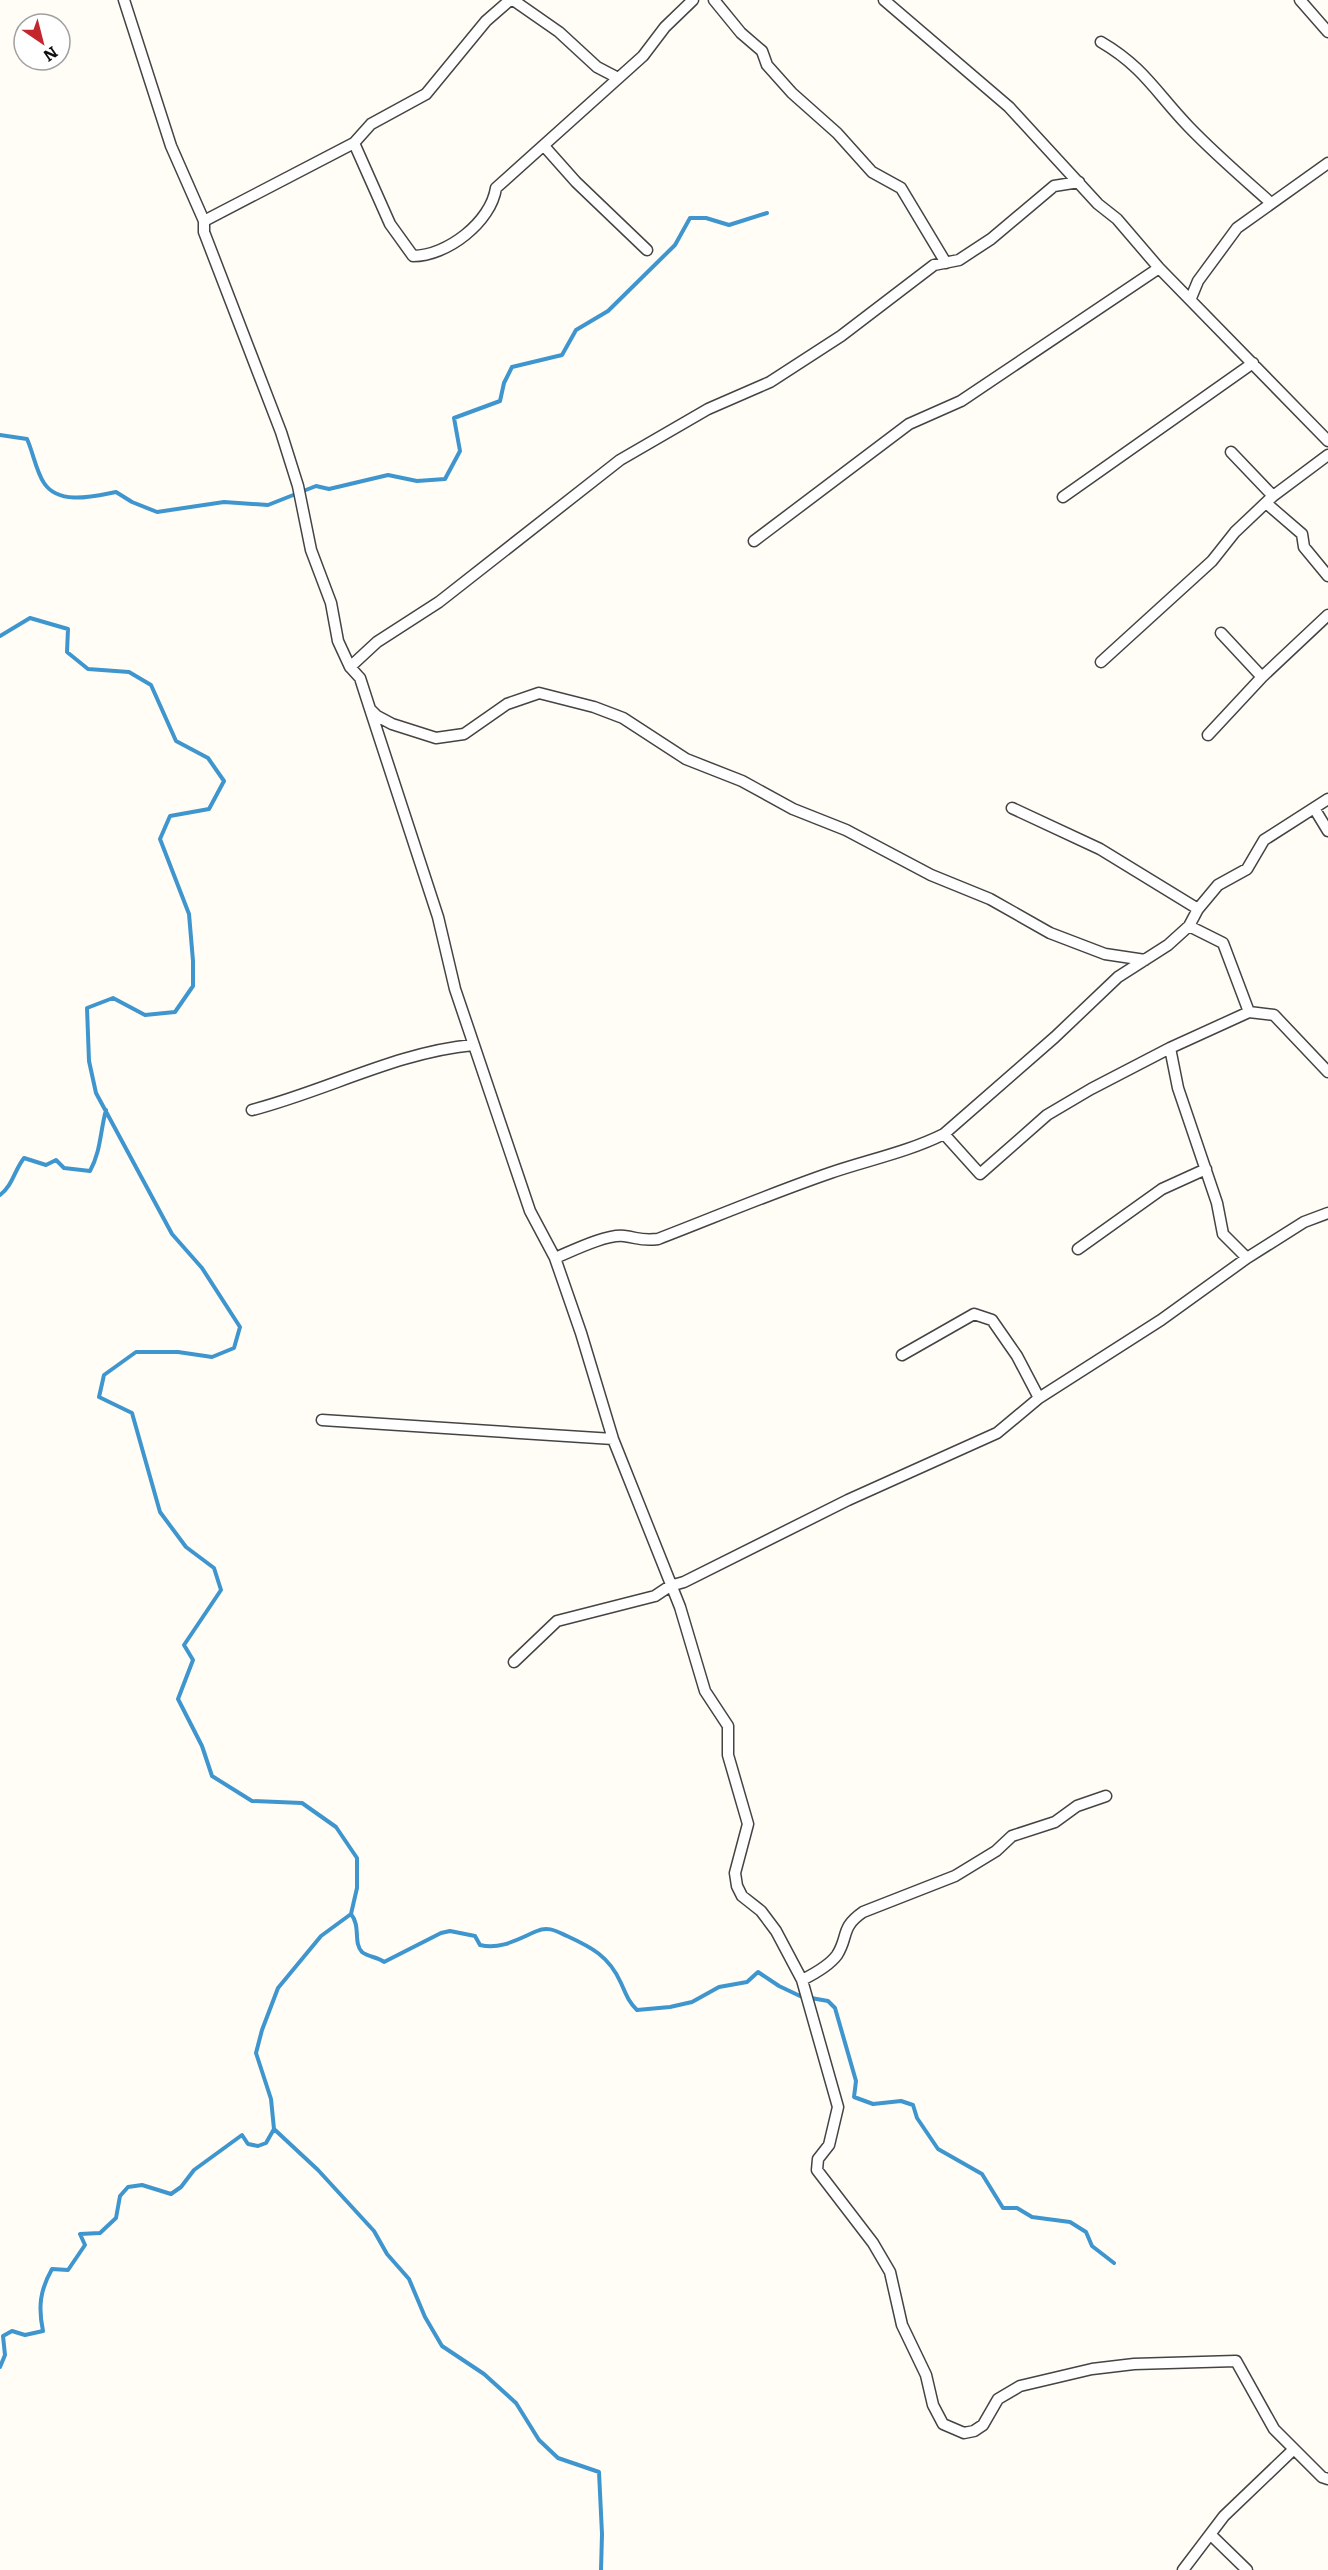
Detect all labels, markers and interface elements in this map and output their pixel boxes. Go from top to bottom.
north arrow [12,12,72,72]
text: N [39,41,64,69]

